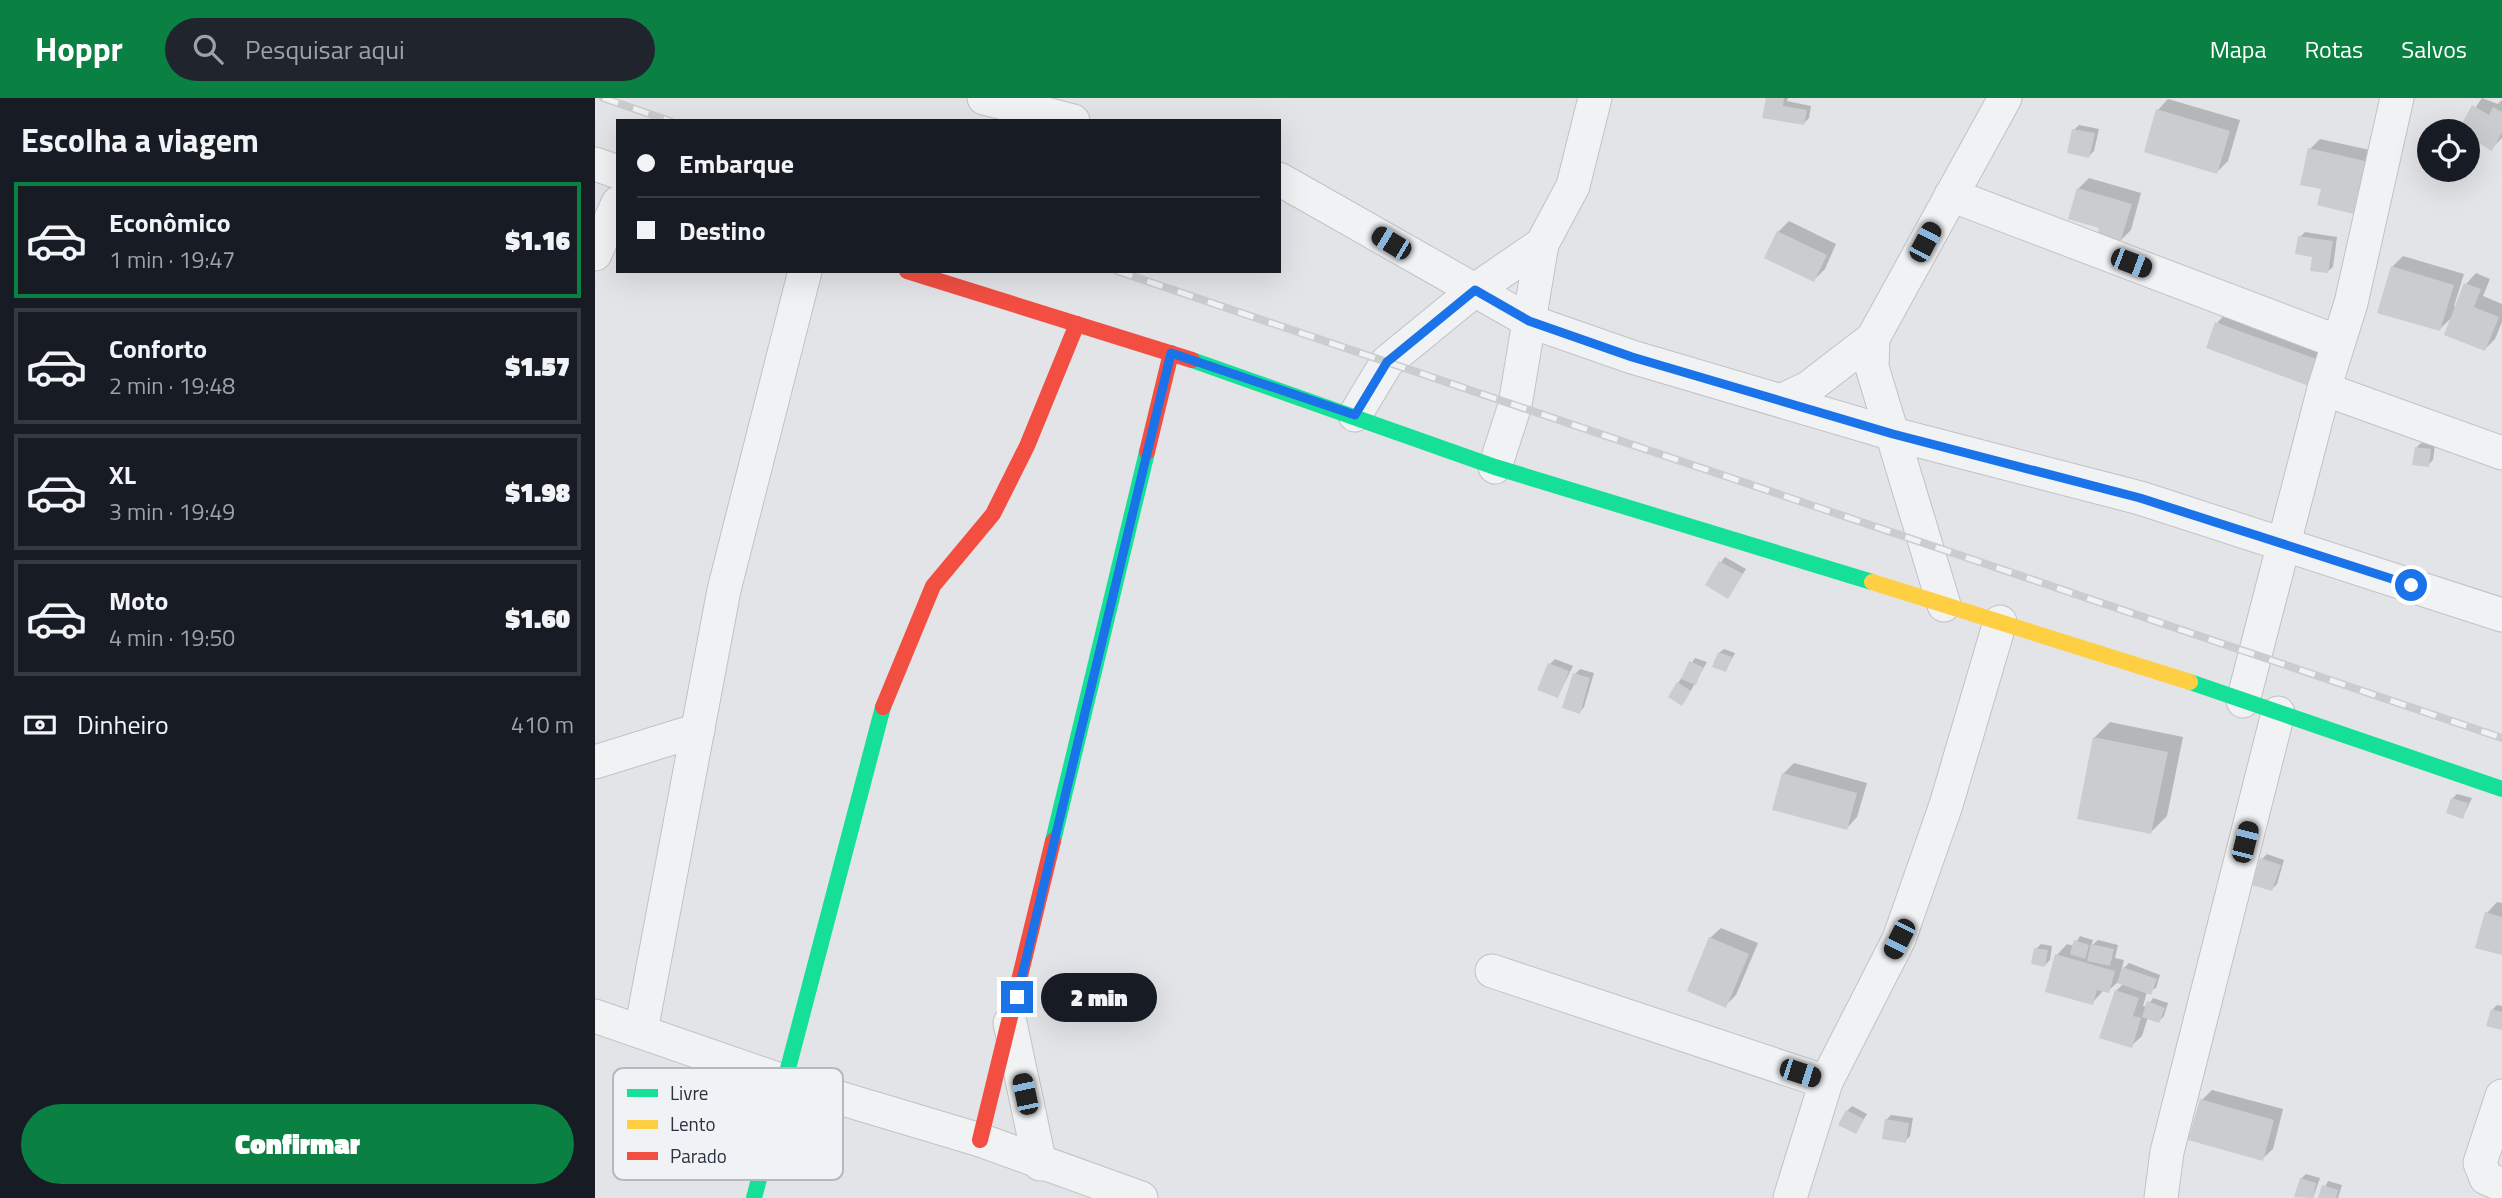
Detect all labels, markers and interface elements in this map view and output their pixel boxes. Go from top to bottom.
search box [165,18,655,81]
text: Hoppr [35,24,123,74]
icon: search [189,30,227,68]
text: Pesquisar aqui [245,30,405,69]
text: Mapa [2210,31,2266,67]
text: Rotas [2304,31,2363,67]
text: Salvos [2401,31,2467,67]
text: Escolha a viagem [21,116,259,164]
map controls [2417,119,2480,182]
button: locate [2417,119,2480,182]
text: Embarque [679,144,794,183]
text: Econômico [109,203,231,242]
icon: car [25,209,88,272]
text: Destino [679,211,766,250]
car [1906,219,1945,265]
text: $1.16 [505,221,570,260]
car [1368,223,1415,263]
text: 1 min · 19:47 [109,242,235,277]
car [2108,246,2155,280]
text: Conforto [109,329,207,368]
icon: car [25,335,88,398]
text: $1.57 [505,347,570,386]
text: 2 min · 19:48 [109,368,235,403]
text: XL [109,455,136,494]
icon: car [25,461,88,524]
text: $1.98 [505,473,570,512]
text: 3 min · 19:49 [109,494,235,529]
route start [2395,569,2427,601]
text: Moto [109,581,168,620]
icon: car [25,587,88,650]
text: $1.60 [505,599,570,638]
text: 4 min · 19:50 [109,620,235,655]
text: Dinheiro [77,705,169,744]
icon: cash [21,706,59,744]
text: 410 m [511,707,574,742]
car [2230,819,2261,865]
car [1881,916,1918,962]
callout: 2 min [1041,972,1157,1021]
text: 2 min [1070,980,1128,1015]
route end [1001,981,1033,1013]
car [1777,1057,1824,1089]
legend [613,1068,843,1180]
car [1011,1071,1040,1117]
text: Livre [670,1078,708,1107]
button: Confirmar [21,1104,574,1184]
text: Lento [670,1109,715,1138]
text: Parado [670,1141,727,1170]

